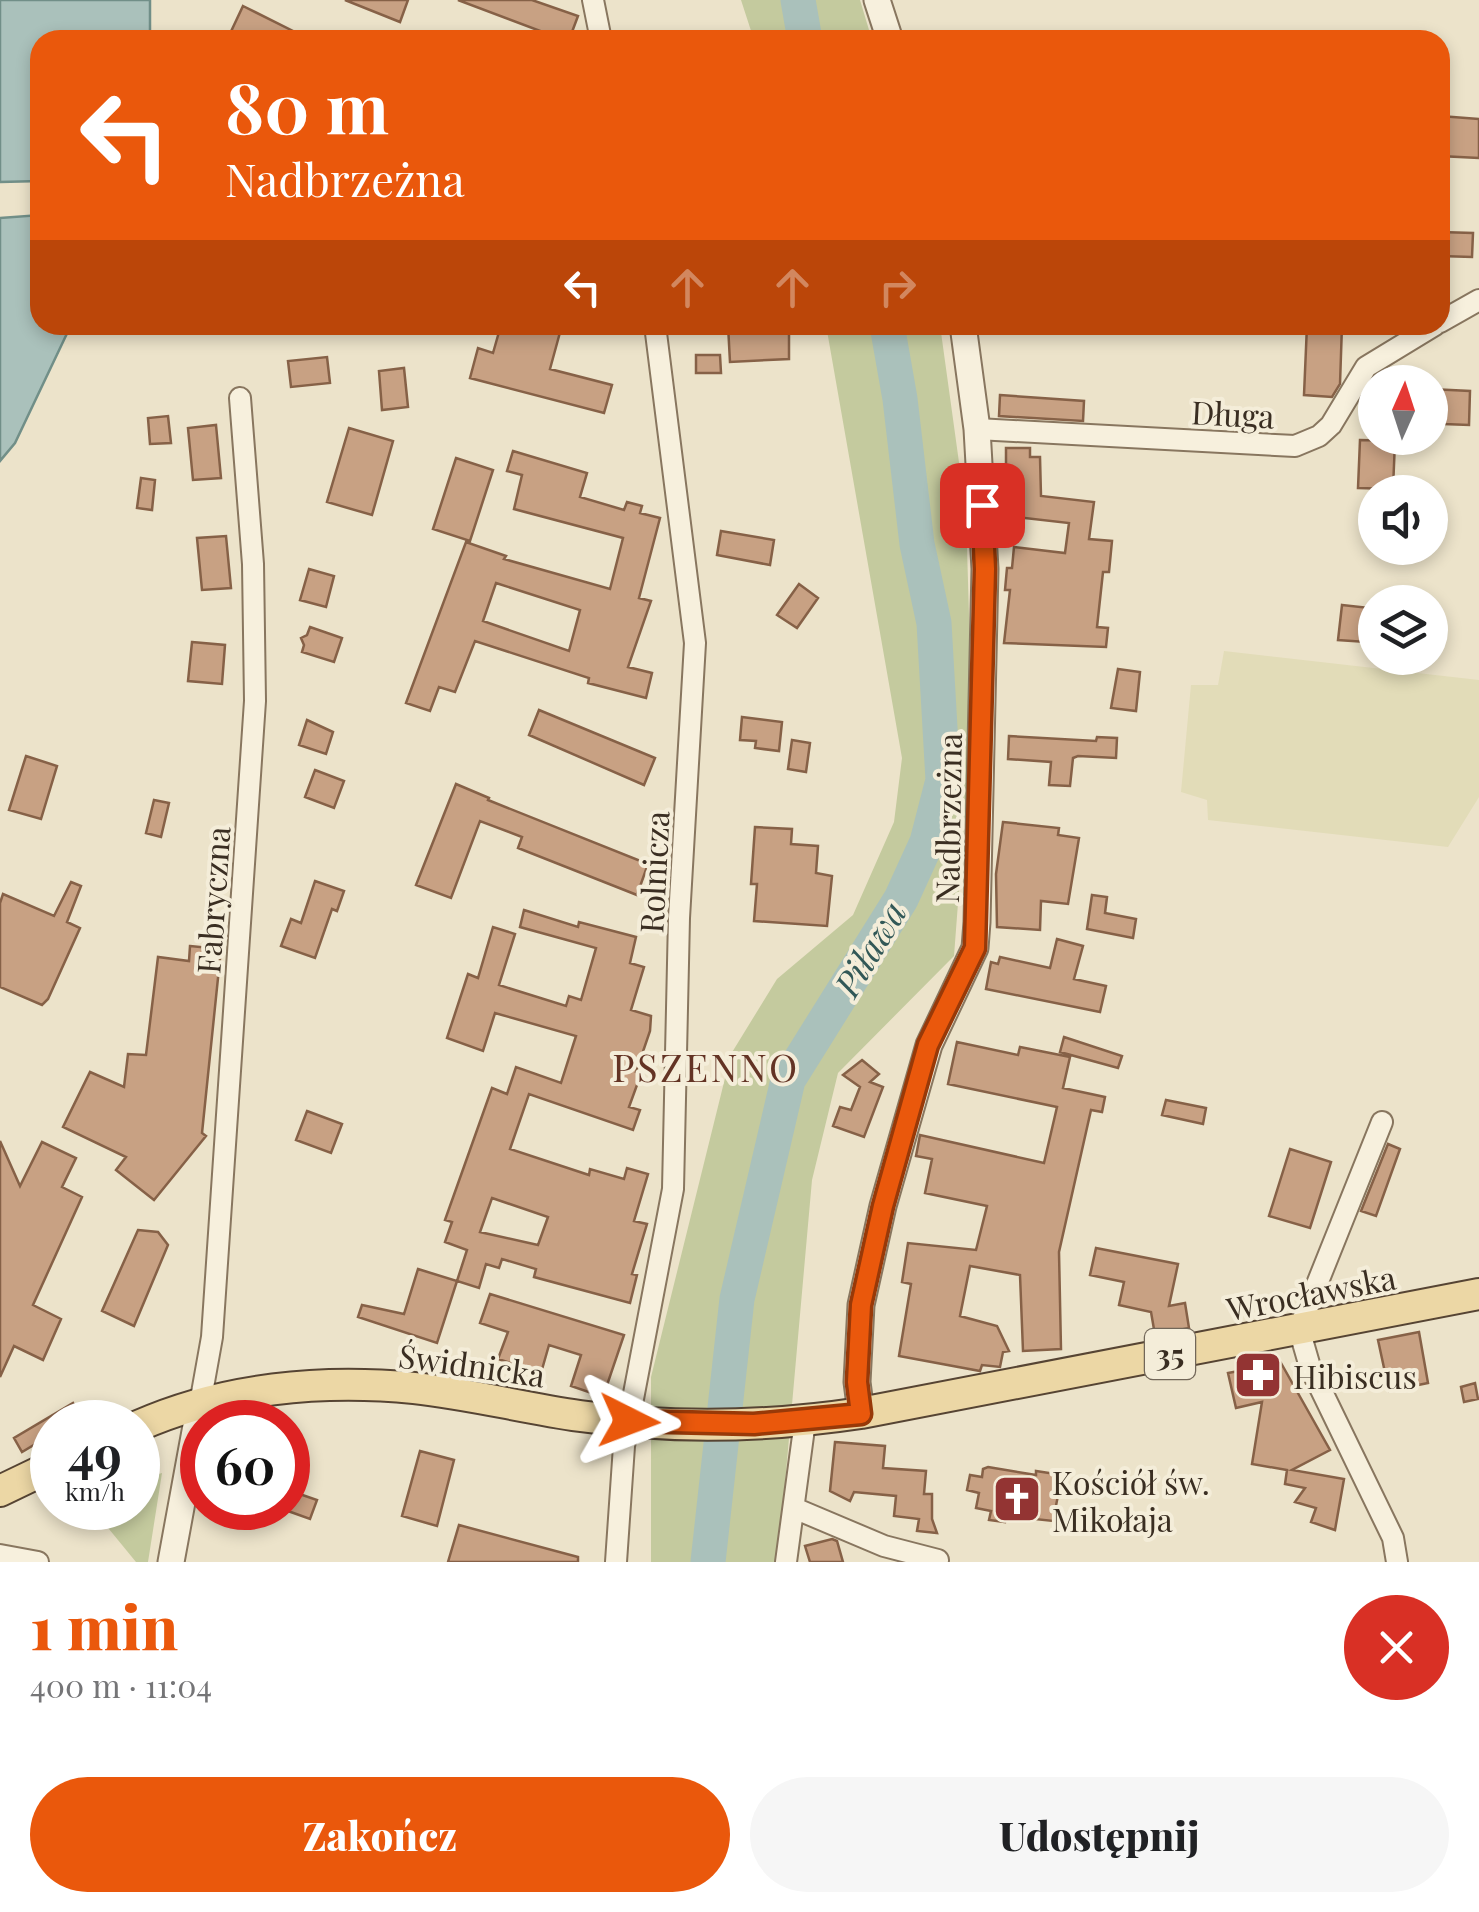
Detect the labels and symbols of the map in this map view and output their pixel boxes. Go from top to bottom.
north arrow [1358,365,1448,455]
street label: Długa [1190,389,1276,437]
pin [940,463,1025,548]
street label: Nadbrzeżna [924,732,970,904]
street label: Rolnicza [628,810,678,934]
street label: Fabryczna [185,825,239,975]
water label: Piława [821,892,916,1006]
district label: PSZENNO [612,1041,800,1092]
street label: Wrocławska [1222,1255,1399,1330]
road number: 35 [1145,1329,1195,1379]
street label: Świdnicka [396,1332,548,1396]
pharmacy icon: Hibiscus [1232,1349,1284,1401]
place label: Hibiscus [1293,1354,1417,1397]
position arrow [577,1369,681,1473]
speed limit sign: 60 [180,1400,310,1530]
place label: Kościół św. Mikołaja [1052,1460,1210,1540]
church icon: Kościół św. Mikołaja [991,1473,1043,1525]

